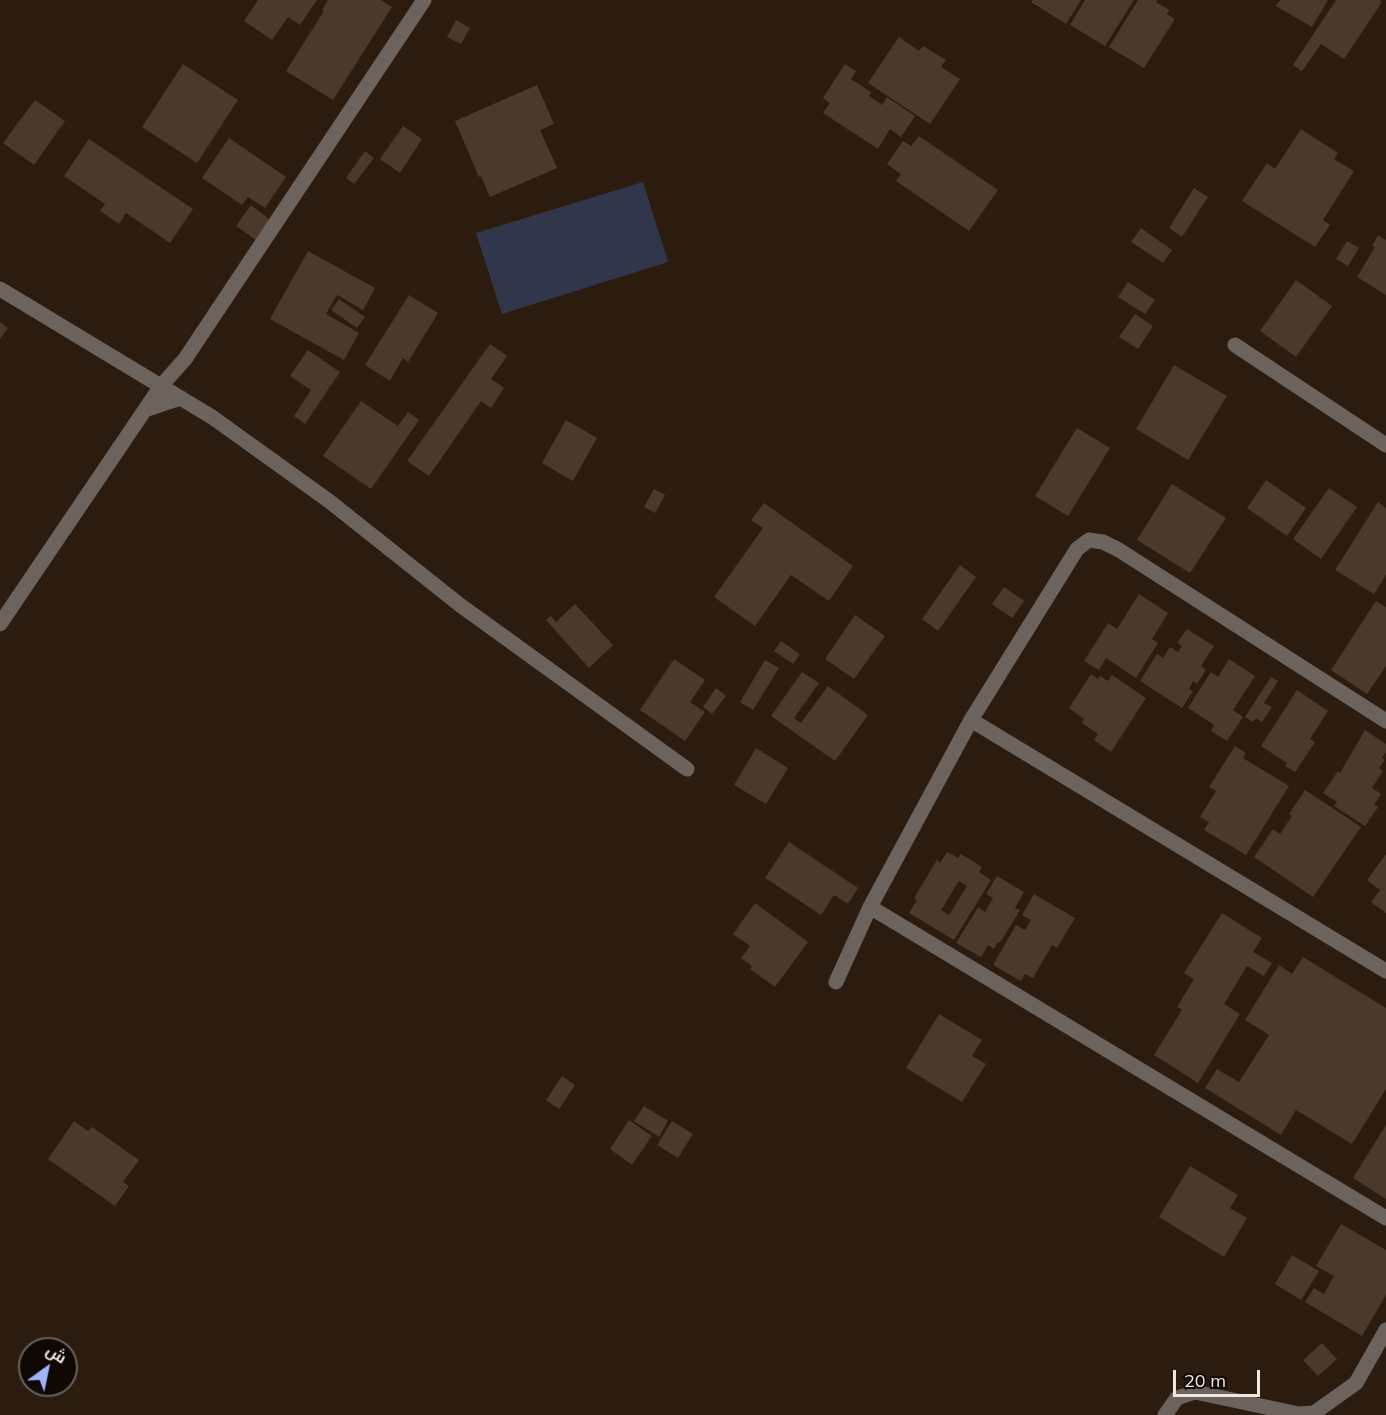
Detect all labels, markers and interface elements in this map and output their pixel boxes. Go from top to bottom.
north arrow [18,1337,78,1397]
text: ش [43,1340,71,1368]
scale bar [1176,1358,1263,1396]
text: 20 m [1184,1369,1226,1392]

